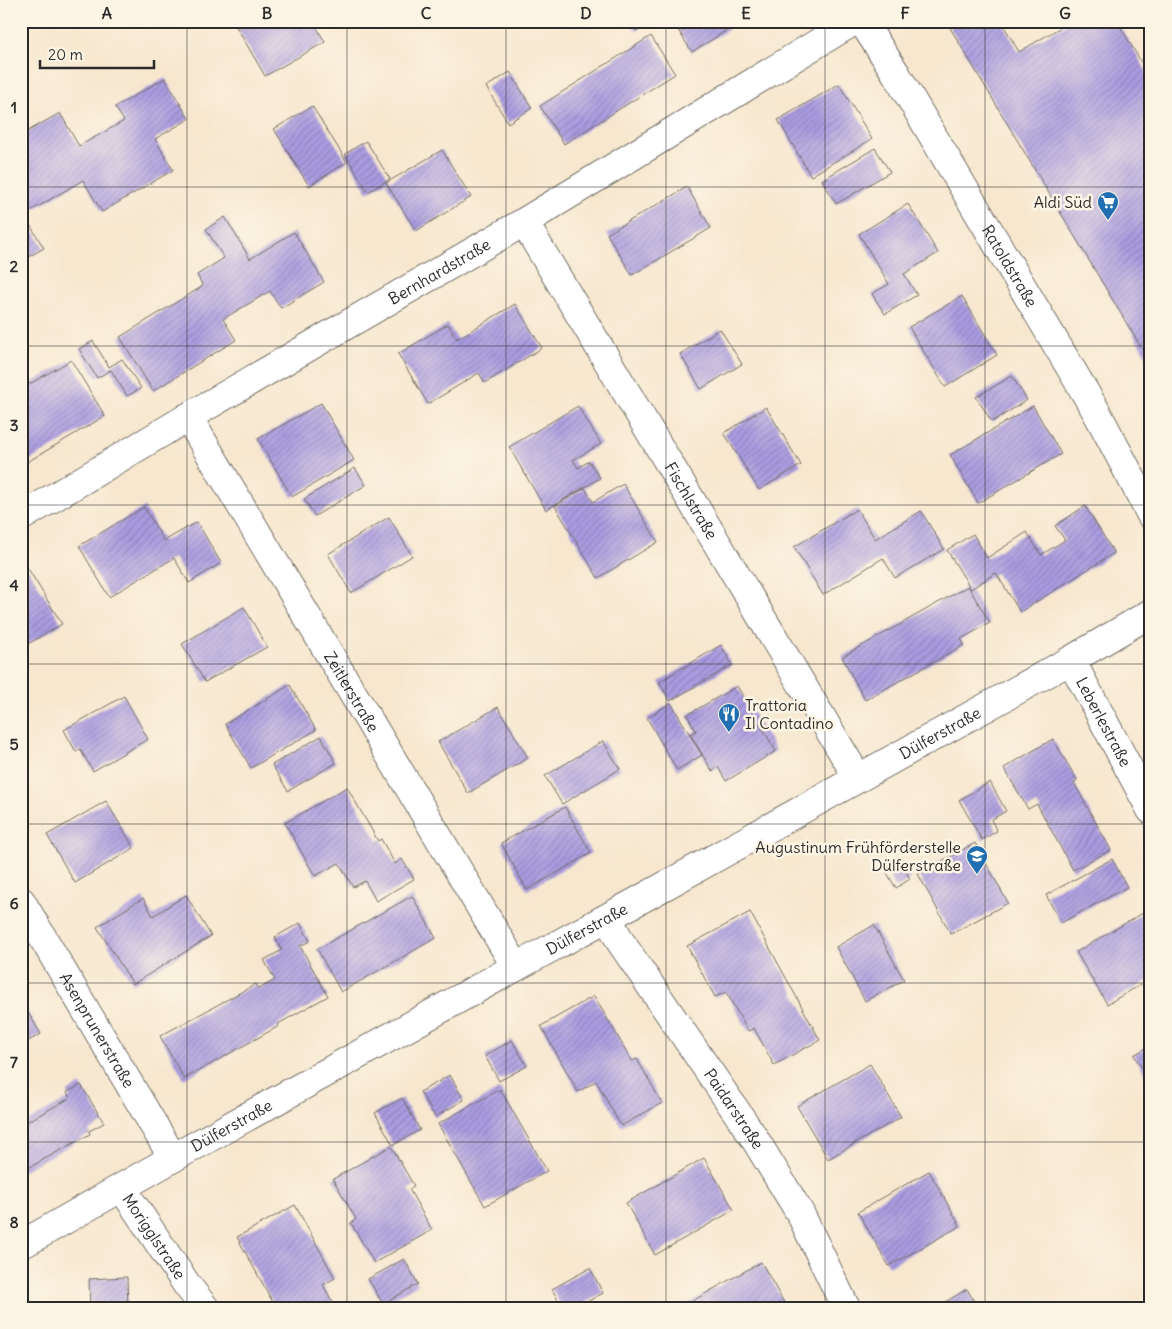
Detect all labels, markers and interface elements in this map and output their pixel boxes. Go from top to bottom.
text: A [102,3,112,23]
text: B [262,3,273,23]
text: C [421,3,432,23]
text: D [580,3,592,23]
text: E [741,3,751,23]
text: F [900,3,910,23]
text: G [1059,3,1071,23]
scale bar [40,38,154,70]
text: 20 m [48,45,83,64]
text: 1 [11,97,17,117]
supermarket icon: Aldi Süd [1096,190,1120,221]
place label: Aldi Süd [1034,192,1092,212]
street label: Ratoldstraße [978,221,1042,311]
street label: Bernhardstraße [385,234,494,309]
text: 2 [10,256,19,276]
text: 3 [9,415,19,435]
street label: Fischlstraße [661,458,722,543]
text: 4 [9,575,19,595]
street label: Zeitlerstraße [320,648,384,736]
street label: Leberlestraße [1072,674,1136,770]
place label: Trattoria Il Contadino [745,695,834,733]
restaurant icon: Trattoria Il Contadino [717,702,741,733]
street label: Dülferstraße [896,702,984,763]
text: 5 [9,734,19,754]
place label: Augustinum Frühförderstelle Dülferstraße [755,837,961,875]
school or university icon: Augustinum Frühförderstelle Dülferstraße [965,844,989,875]
text: 6 [9,893,19,913]
street label: Dülferstraße [542,899,631,959]
street label: Asenprunerstraße [56,969,139,1091]
text: 7 [10,1052,18,1072]
street label: Paidarstraße [700,1065,768,1153]
street label: Dülferstraße [187,1095,276,1156]
street label: Morigglstraße [118,1190,190,1283]
text: 8 [9,1212,19,1232]

